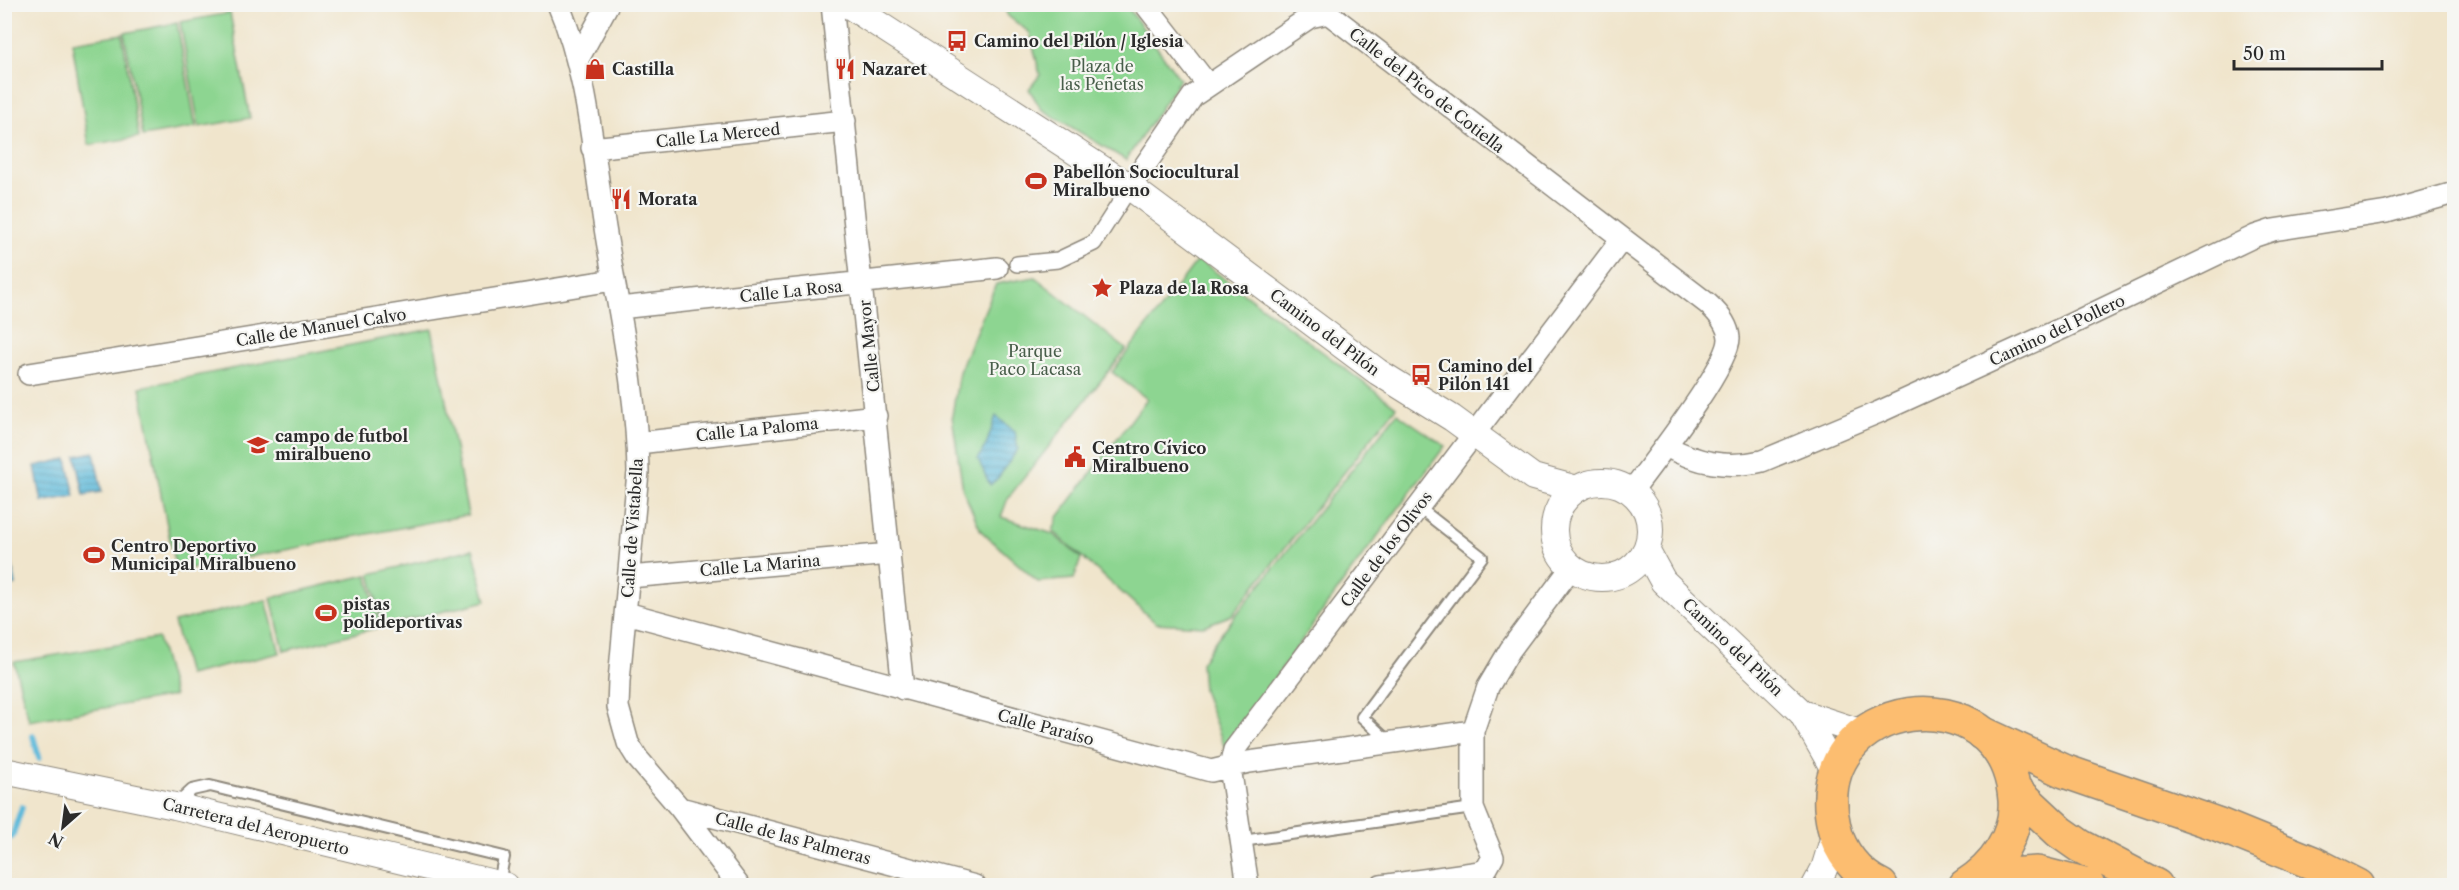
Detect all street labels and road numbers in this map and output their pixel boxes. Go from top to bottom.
street label: Calle del Pico de Cotiella [1345,23,1509,157]
street label: Calle La Merced [655,119,781,151]
street label: Calle La Rosa [739,276,844,306]
street label: Camino del Pilón [1266,284,1384,380]
street label: Camino del Pollero [1986,290,2128,370]
street label: Calle Mayor [854,299,884,393]
street label: Calle de Manuel Calvo [234,304,408,350]
street label: Calle La Paloma [695,413,820,445]
street label: Calle de Vistabella [617,457,647,598]
street label: Calle de los Olivos [1336,487,1436,611]
street label: Calle La Marina [699,550,822,580]
street label: Camino del Pilón [1678,594,1788,700]
street label: Calle Paraíso [996,705,1097,750]
street label: Carretera del Aeropuerto [161,793,352,859]
street label: Calle de las Palmeras [713,808,873,868]

